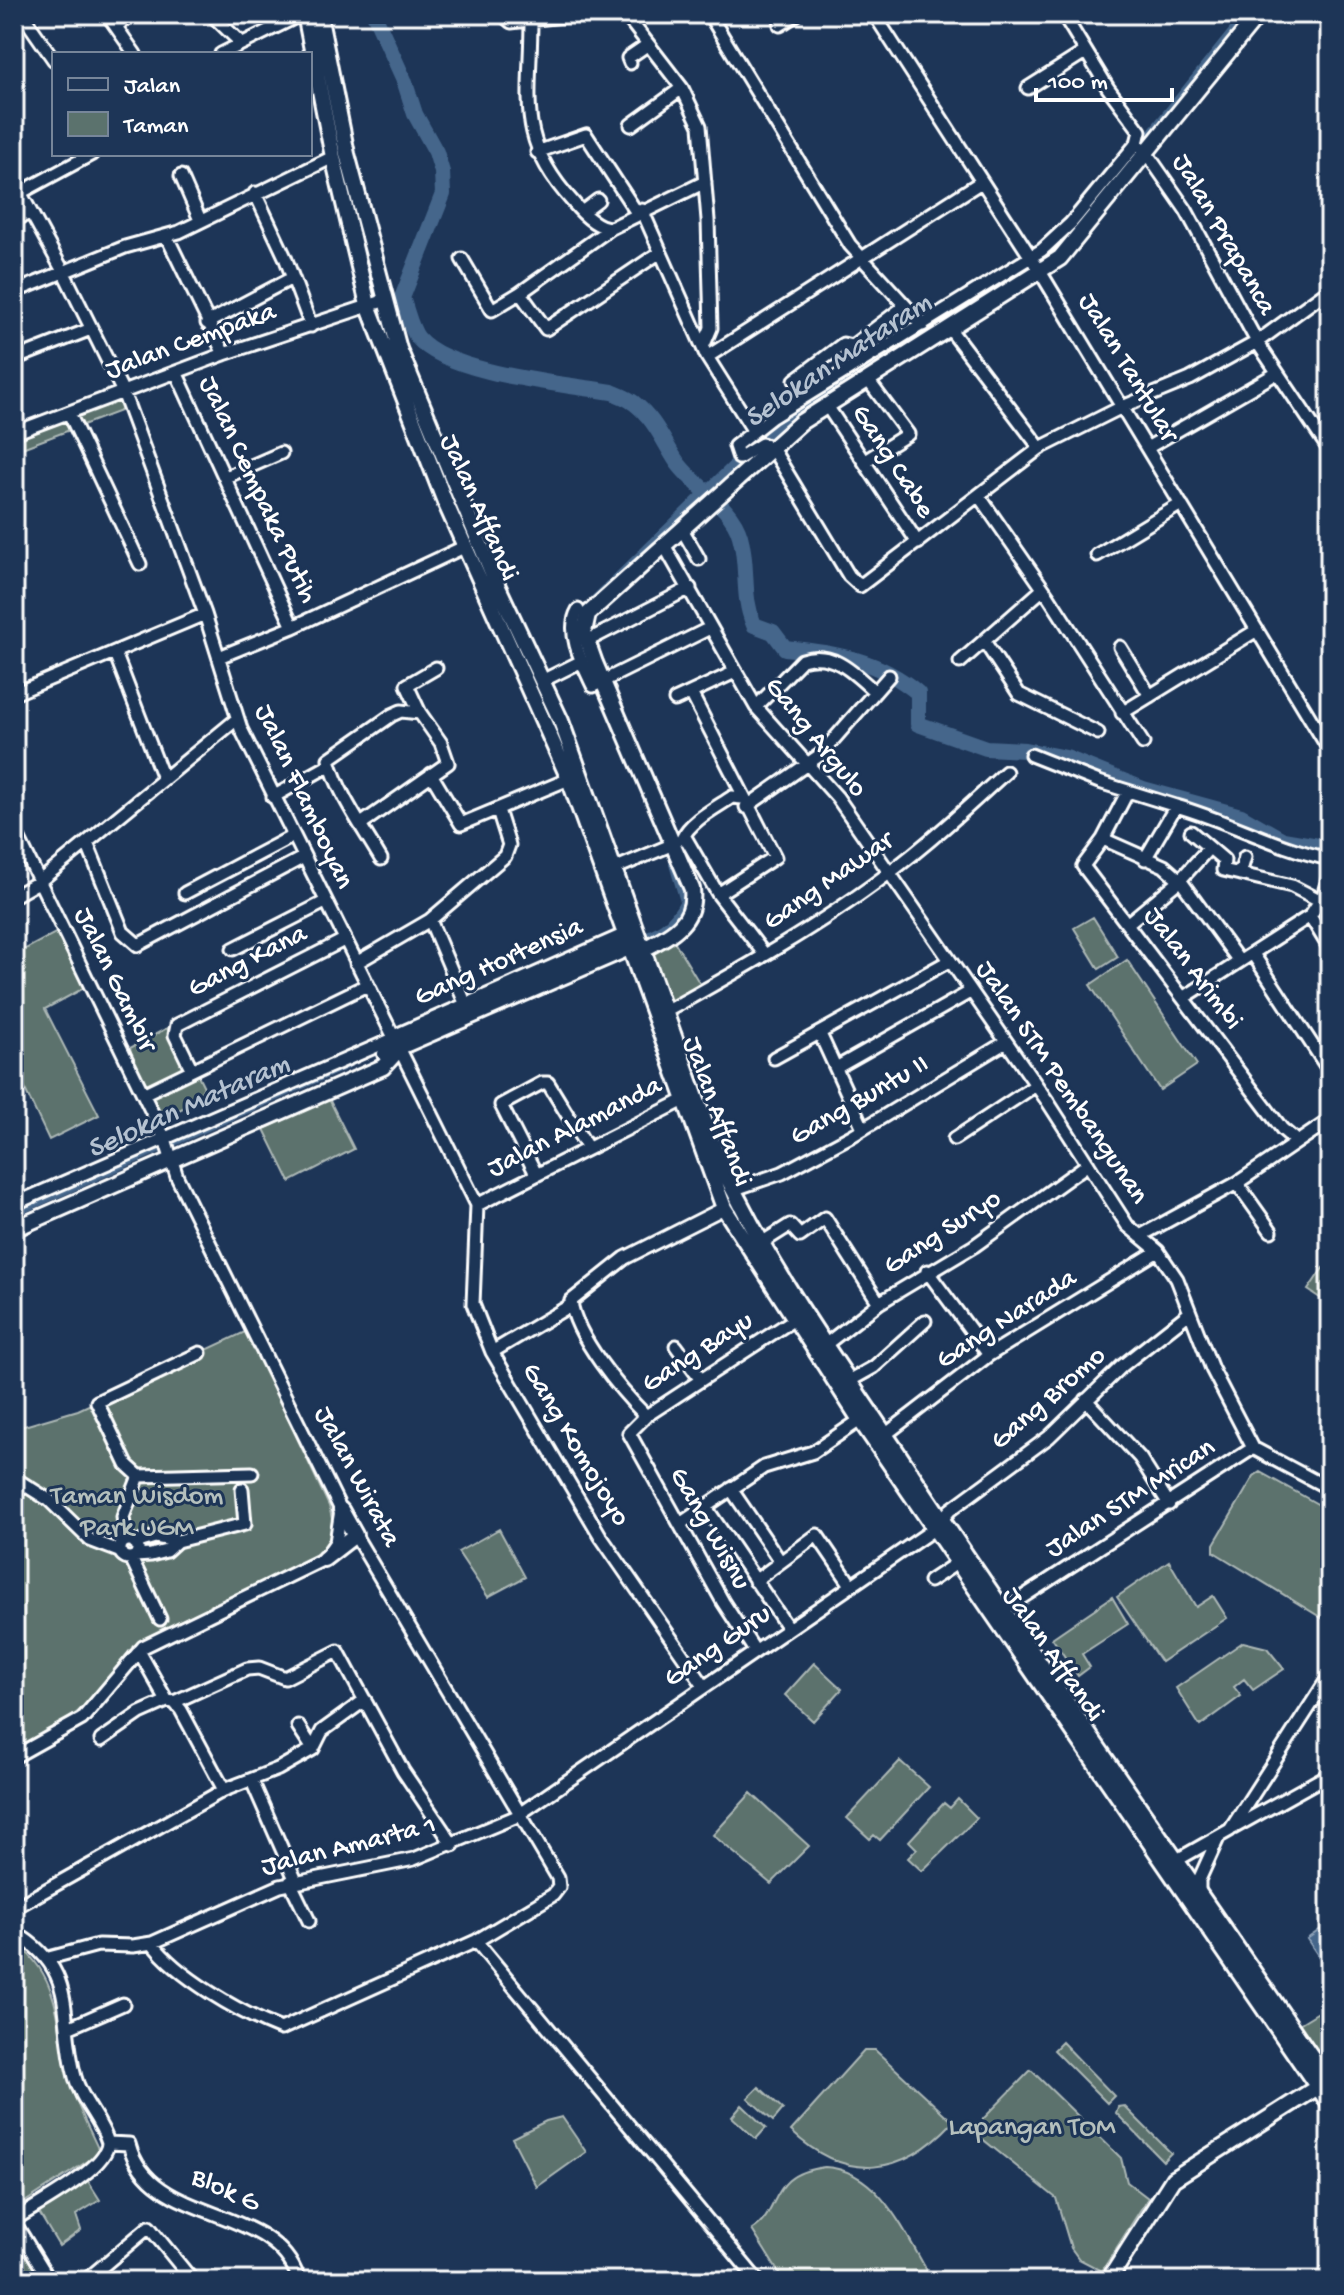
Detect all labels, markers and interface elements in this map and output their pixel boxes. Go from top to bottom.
legend [52,52,312,156]
scale bar [1036,52,1172,102]
text: 100 m [1047,69,1108,98]
text: Jalan [124,73,181,102]
text: Taman [122,113,189,142]
street label: Jalan Prapanca [1164,149,1283,323]
water label: Selokan Mataram [739,286,940,437]
street label: Jalan Tantular [1070,288,1185,450]
street label: Jalan Cempaka [101,295,282,388]
street label: Jalan Cempaka Putih [190,371,324,609]
street label: Gang Cabe [843,399,941,526]
street label: Jalan Affandi [431,430,525,586]
street label: Gang Argulo [756,671,874,805]
street label: Jalan Flamboyan [246,699,360,895]
street label: Gang Mawar [758,824,902,939]
street label: Jalan Arimbi [1135,901,1249,1037]
street label: Jalan Gambir [65,903,164,1059]
street label: Gang Hortensia [410,911,590,1015]
street label: Gang Kana [183,917,314,1006]
street label: Jalan STM Pembangunan [967,955,1155,1212]
street label: Jalan Affandi [674,1033,758,1191]
water label: Selokan Mataram [82,1047,296,1168]
street label: Gang Buntu II [785,1048,935,1154]
street label: Jalan Alamanda [482,1069,669,1186]
street label: Gang Suryo [878,1183,1008,1283]
street label: Gang Narada [931,1262,1084,1377]
street label: Gang Bayu [636,1305,760,1401]
street label: Gang Bromo [984,1340,1114,1458]
street label: Gang Komojoyo [513,1357,637,1533]
street label: Jalan Wirata [305,1401,407,1554]
street label: Jalan STM Mrican [1040,1432,1223,1566]
street label: Gang Wisnu [661,1462,757,1596]
park label: Taman Wisdom Park UGM [49,1481,223,1546]
street label: Jalan Affandi [993,1581,1111,1729]
street label: Gang Guru [658,1598,778,1696]
street label: Jalan Amarta 1 [258,1809,440,1885]
park label: Lapangan TOM [949,2112,1116,2145]
street label: Blok G [185,2161,266,2221]

